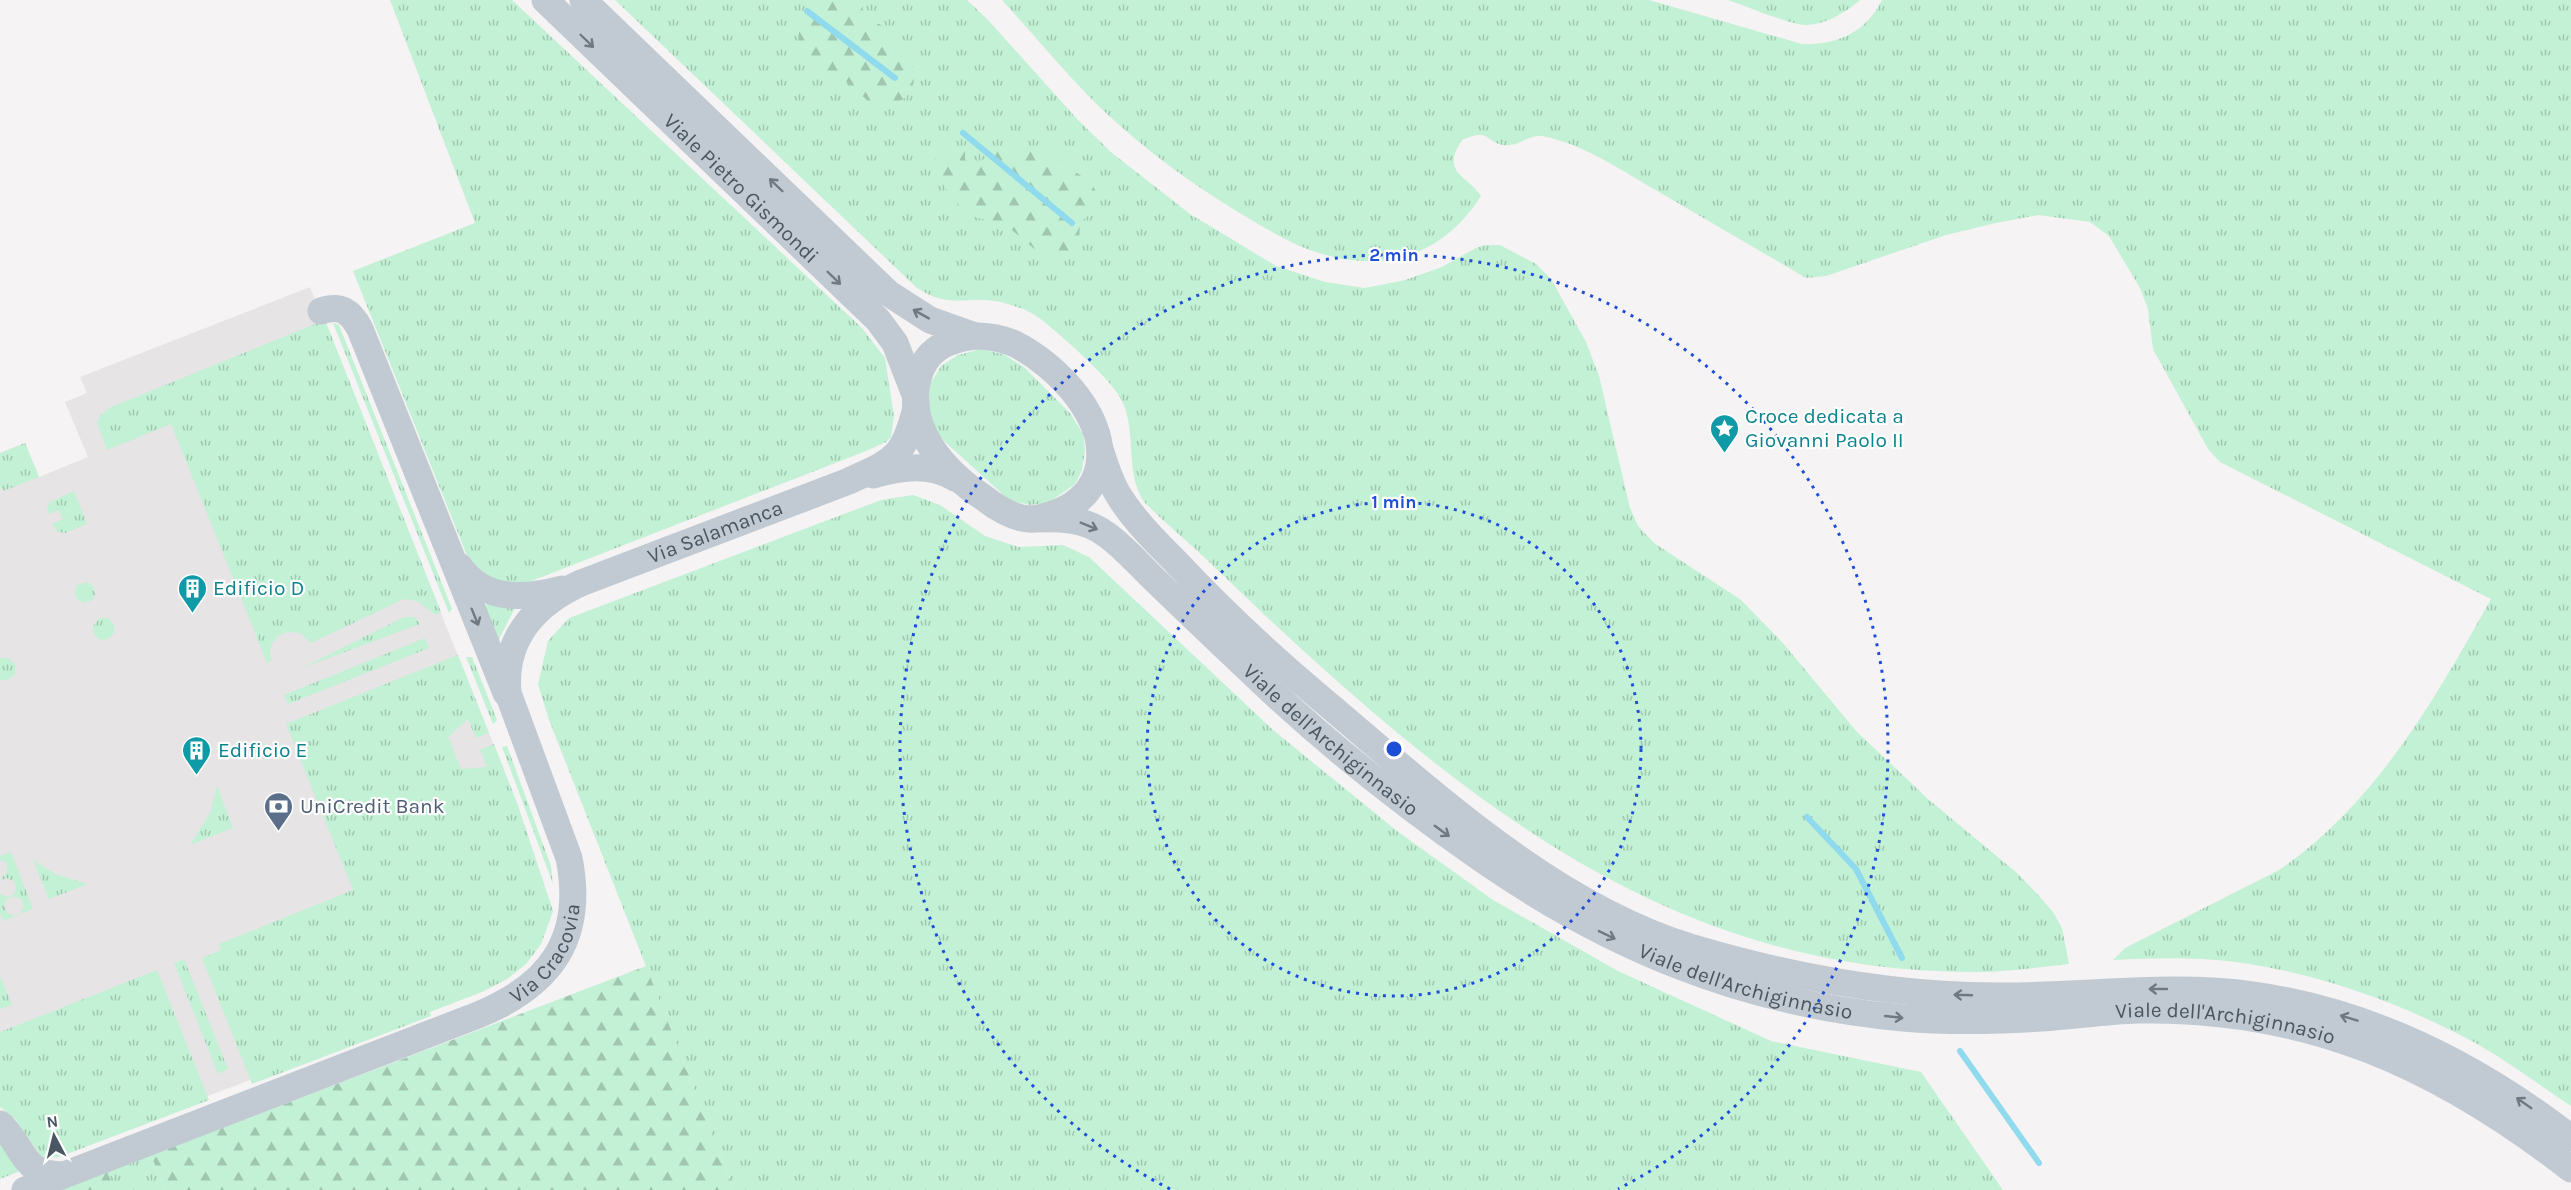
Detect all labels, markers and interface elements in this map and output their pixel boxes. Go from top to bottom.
one-way arrow [580,33,595,48]
street label: Viale Pietro Gismondi [659,109,823,268]
one-way arrow [768,178,783,192]
text: 2 min [1369,244,1419,266]
one-way arrow [826,270,841,285]
one-way arrow [913,308,930,320]
place label: Croce dedicata a Giovanni Paolo II [1745,404,1904,452]
place icon: Croce dedicata a Giovanni Paolo II [1708,412,1740,454]
text: 1 min [1371,491,1417,513]
street label: Via Salamanca [644,495,786,569]
one-way arrow [1079,521,1098,532]
building icon: Edificio D [176,572,208,614]
place label: Edificio D [213,576,304,600]
one-way arrow [470,608,481,626]
street label: Viale dell'Archiginnasio [1238,659,1423,821]
building icon: Edificio E [181,734,213,776]
place label: Edificio E [218,738,307,762]
centre of rings [1384,739,1404,759]
bank icon: UniCredit Bank [263,790,295,832]
place label: UniCredit Bank [300,794,445,818]
one-way arrow [1434,824,1450,837]
street label: Via Cracovia [505,902,585,1008]
one-way arrow [1597,930,1615,942]
street label: Viale dell'Archiginnasio [1635,938,1854,1024]
one-way arrow [2148,983,2168,995]
one-way arrow [1953,990,1973,1001]
street label: Viale dell'Archiginnasio [2114,998,2338,1049]
one-way arrow [1883,1012,1903,1023]
one-way arrow [2340,1012,2359,1023]
one-way arrow [2516,1097,2532,1109]
north arrow [24,1106,84,1166]
text: N [45,1111,59,1132]

